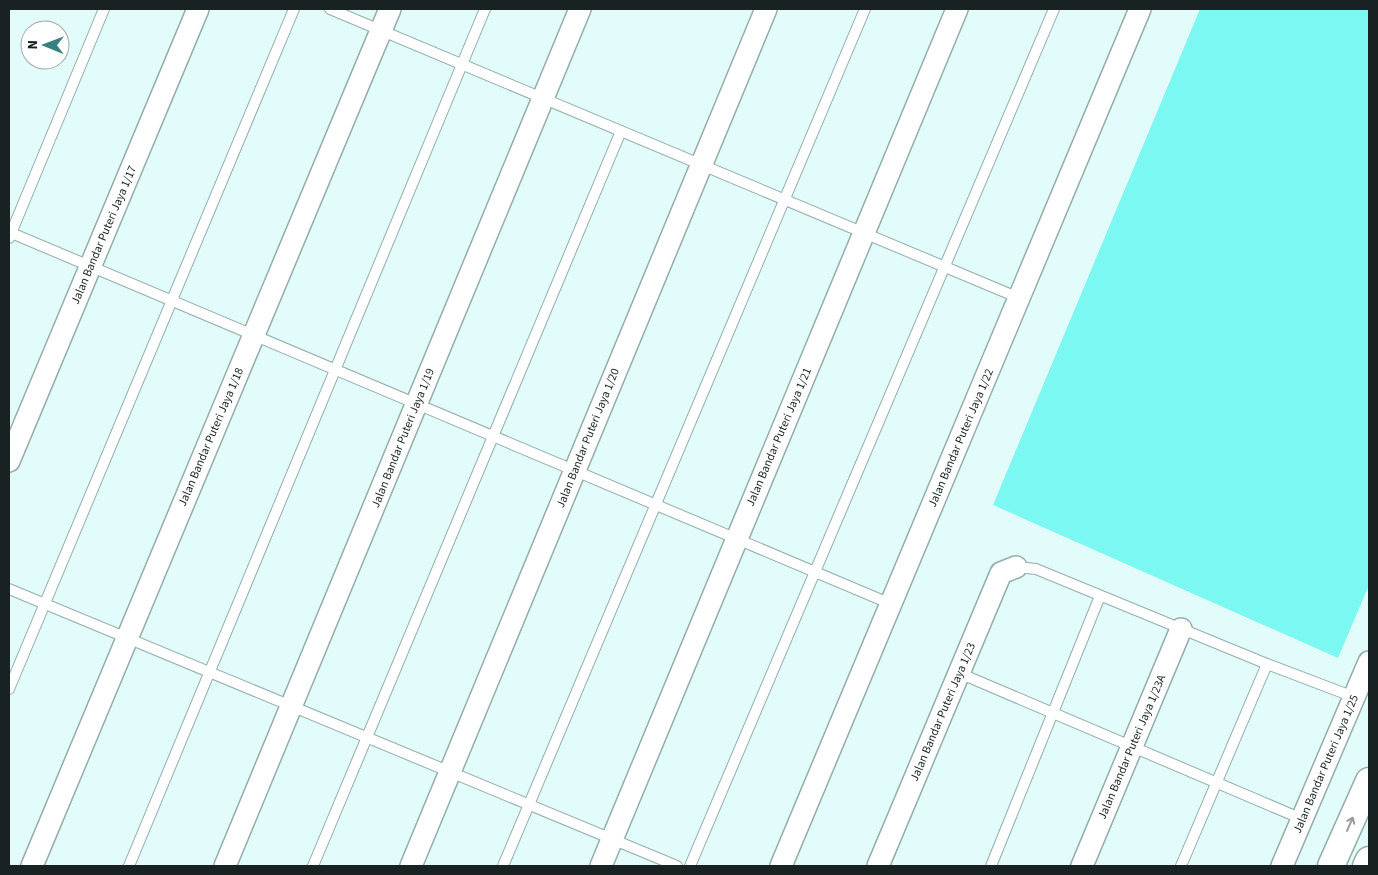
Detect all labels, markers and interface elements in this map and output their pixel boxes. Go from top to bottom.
north arrow [20,20,70,70]
text: N [23,40,43,50]
street label: Jalan Bandar Puteri Jaya 1/17 [67,163,141,307]
street label: Jalan Bandar Puteri Jaya 1/18 [174,365,248,509]
street label: Jalan Bandar Puteri Jaya 1/21 [742,365,816,509]
street label: Jalan Bandar Puteri Jaya 1/19 [367,366,439,510]
street label: Jalan Bandar Puteri Jaya 1/20 [552,366,624,510]
street label: Jalan Bandar Puteri Jaya 1/22 [924,366,998,510]
street label: Jalan Bandar Puteri Jaya 1/23 [906,640,980,784]
street label: Jalan Bandar Puteri Jaya 1/23A [1094,672,1170,822]
street label: Jalan Bandar Puteri Jaya 1/25 [1289,692,1363,836]
one-way arrow [1346,817,1356,832]

